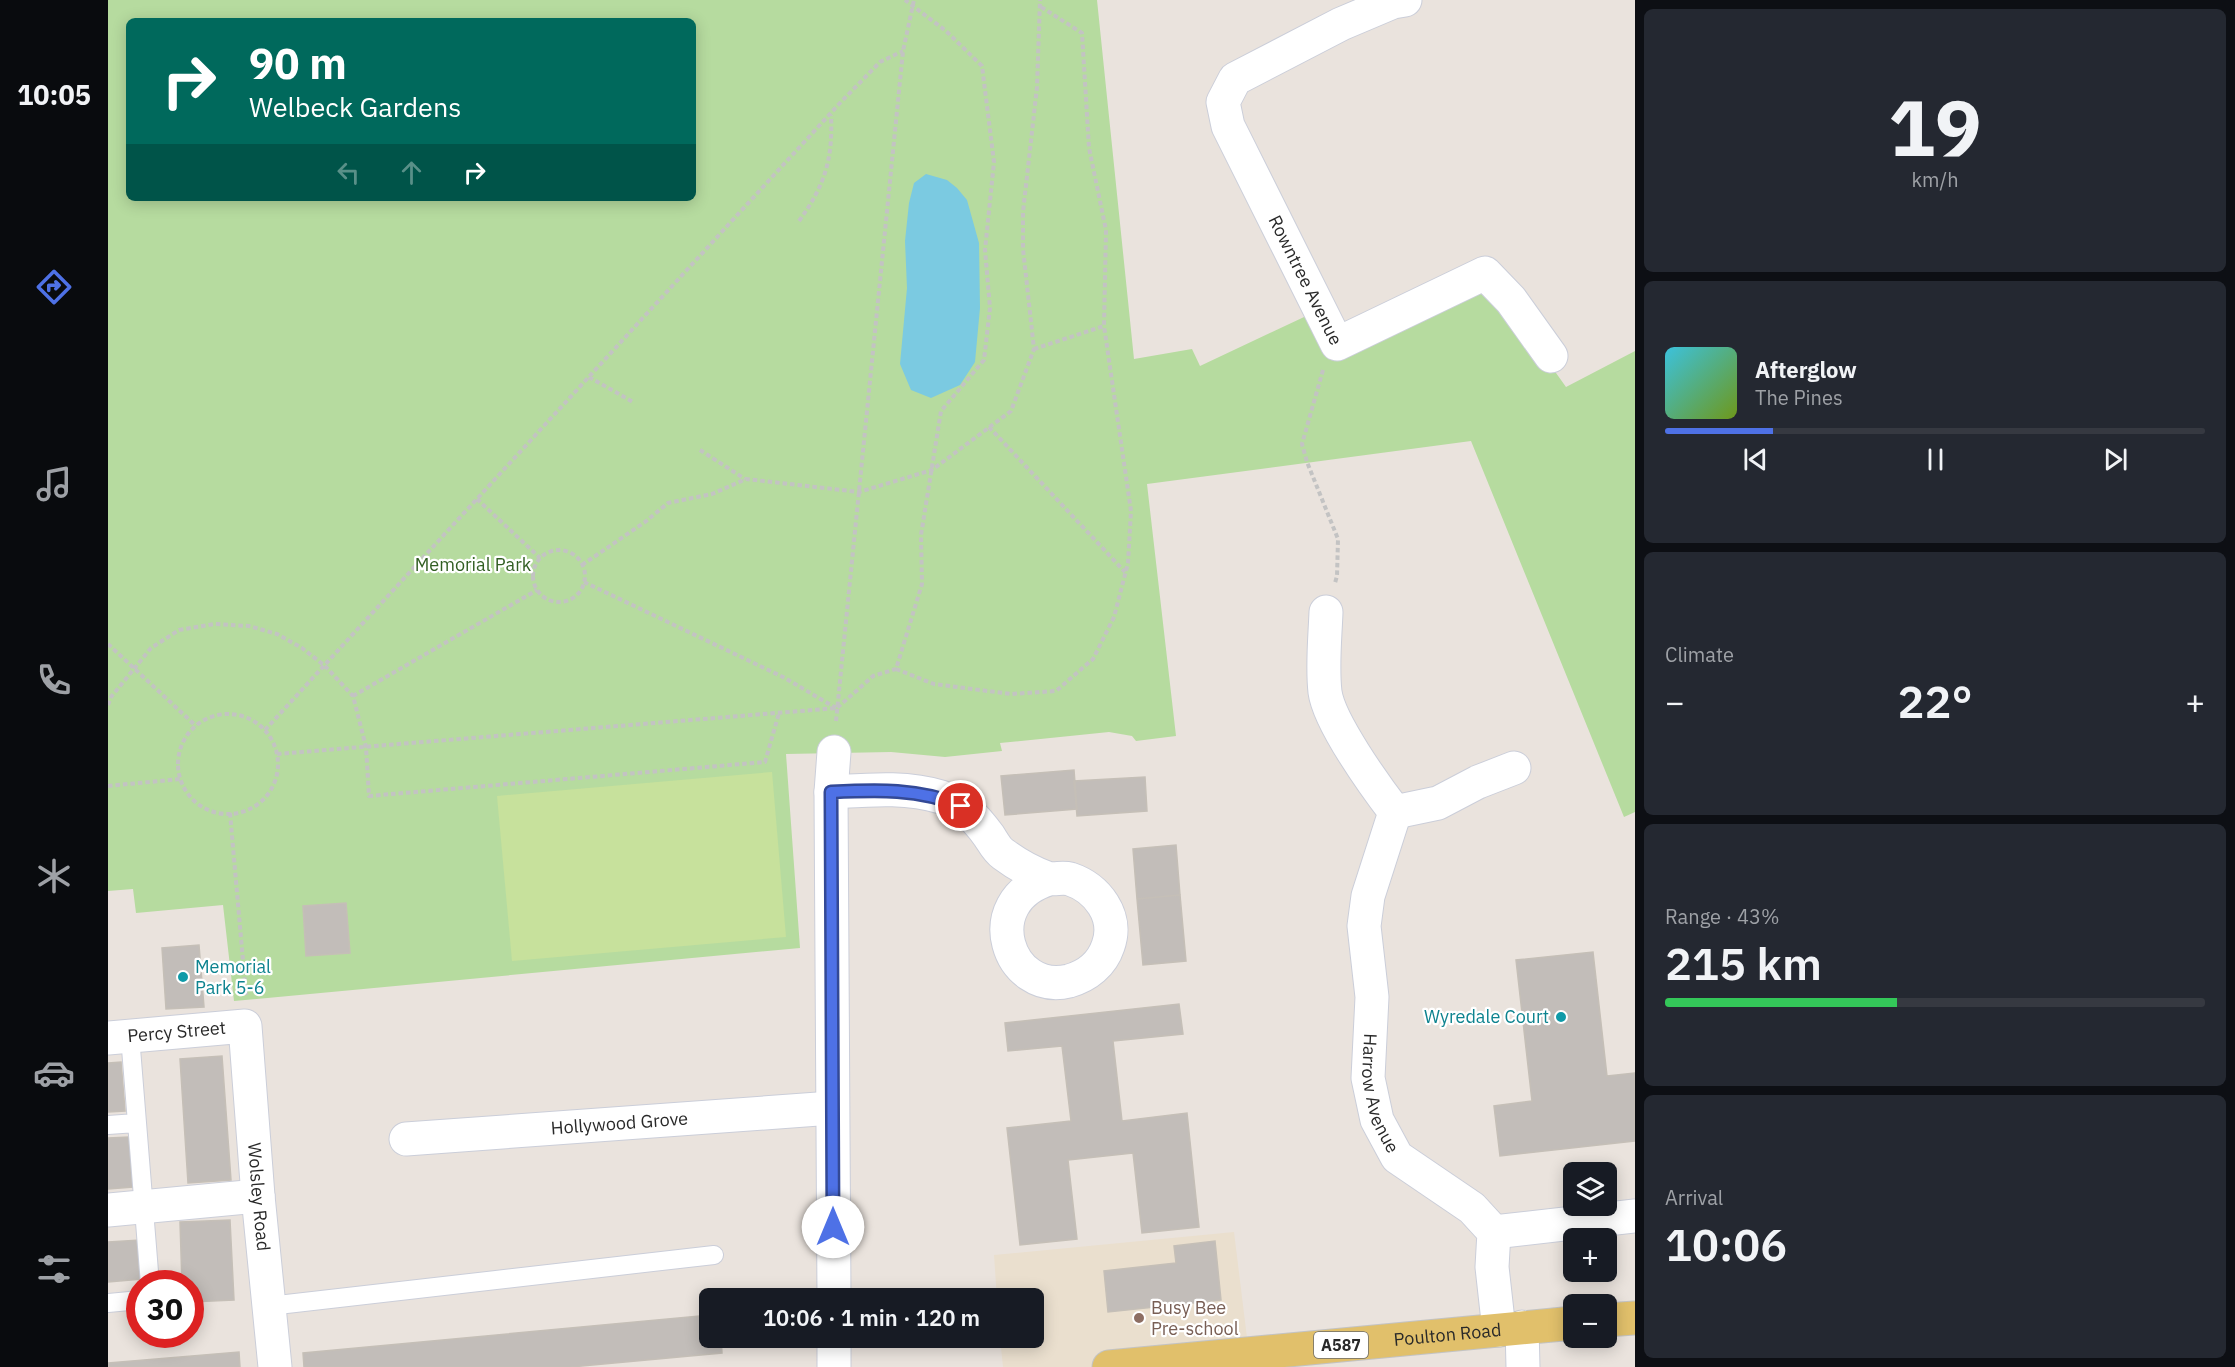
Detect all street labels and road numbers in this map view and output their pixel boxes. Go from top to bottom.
street label: Rowntree Avenue [1263,211,1348,349]
street label: Percy Street [127,1016,227,1047]
street label: Harrow Avenue [1357,1033,1405,1157]
street label: Hollywood Grove [550,1107,689,1139]
street label: Wolsley Road [243,1142,275,1252]
street label: Poulton Road [1393,1318,1502,1351]
road number: A587 [1314,1332,1368,1358]

